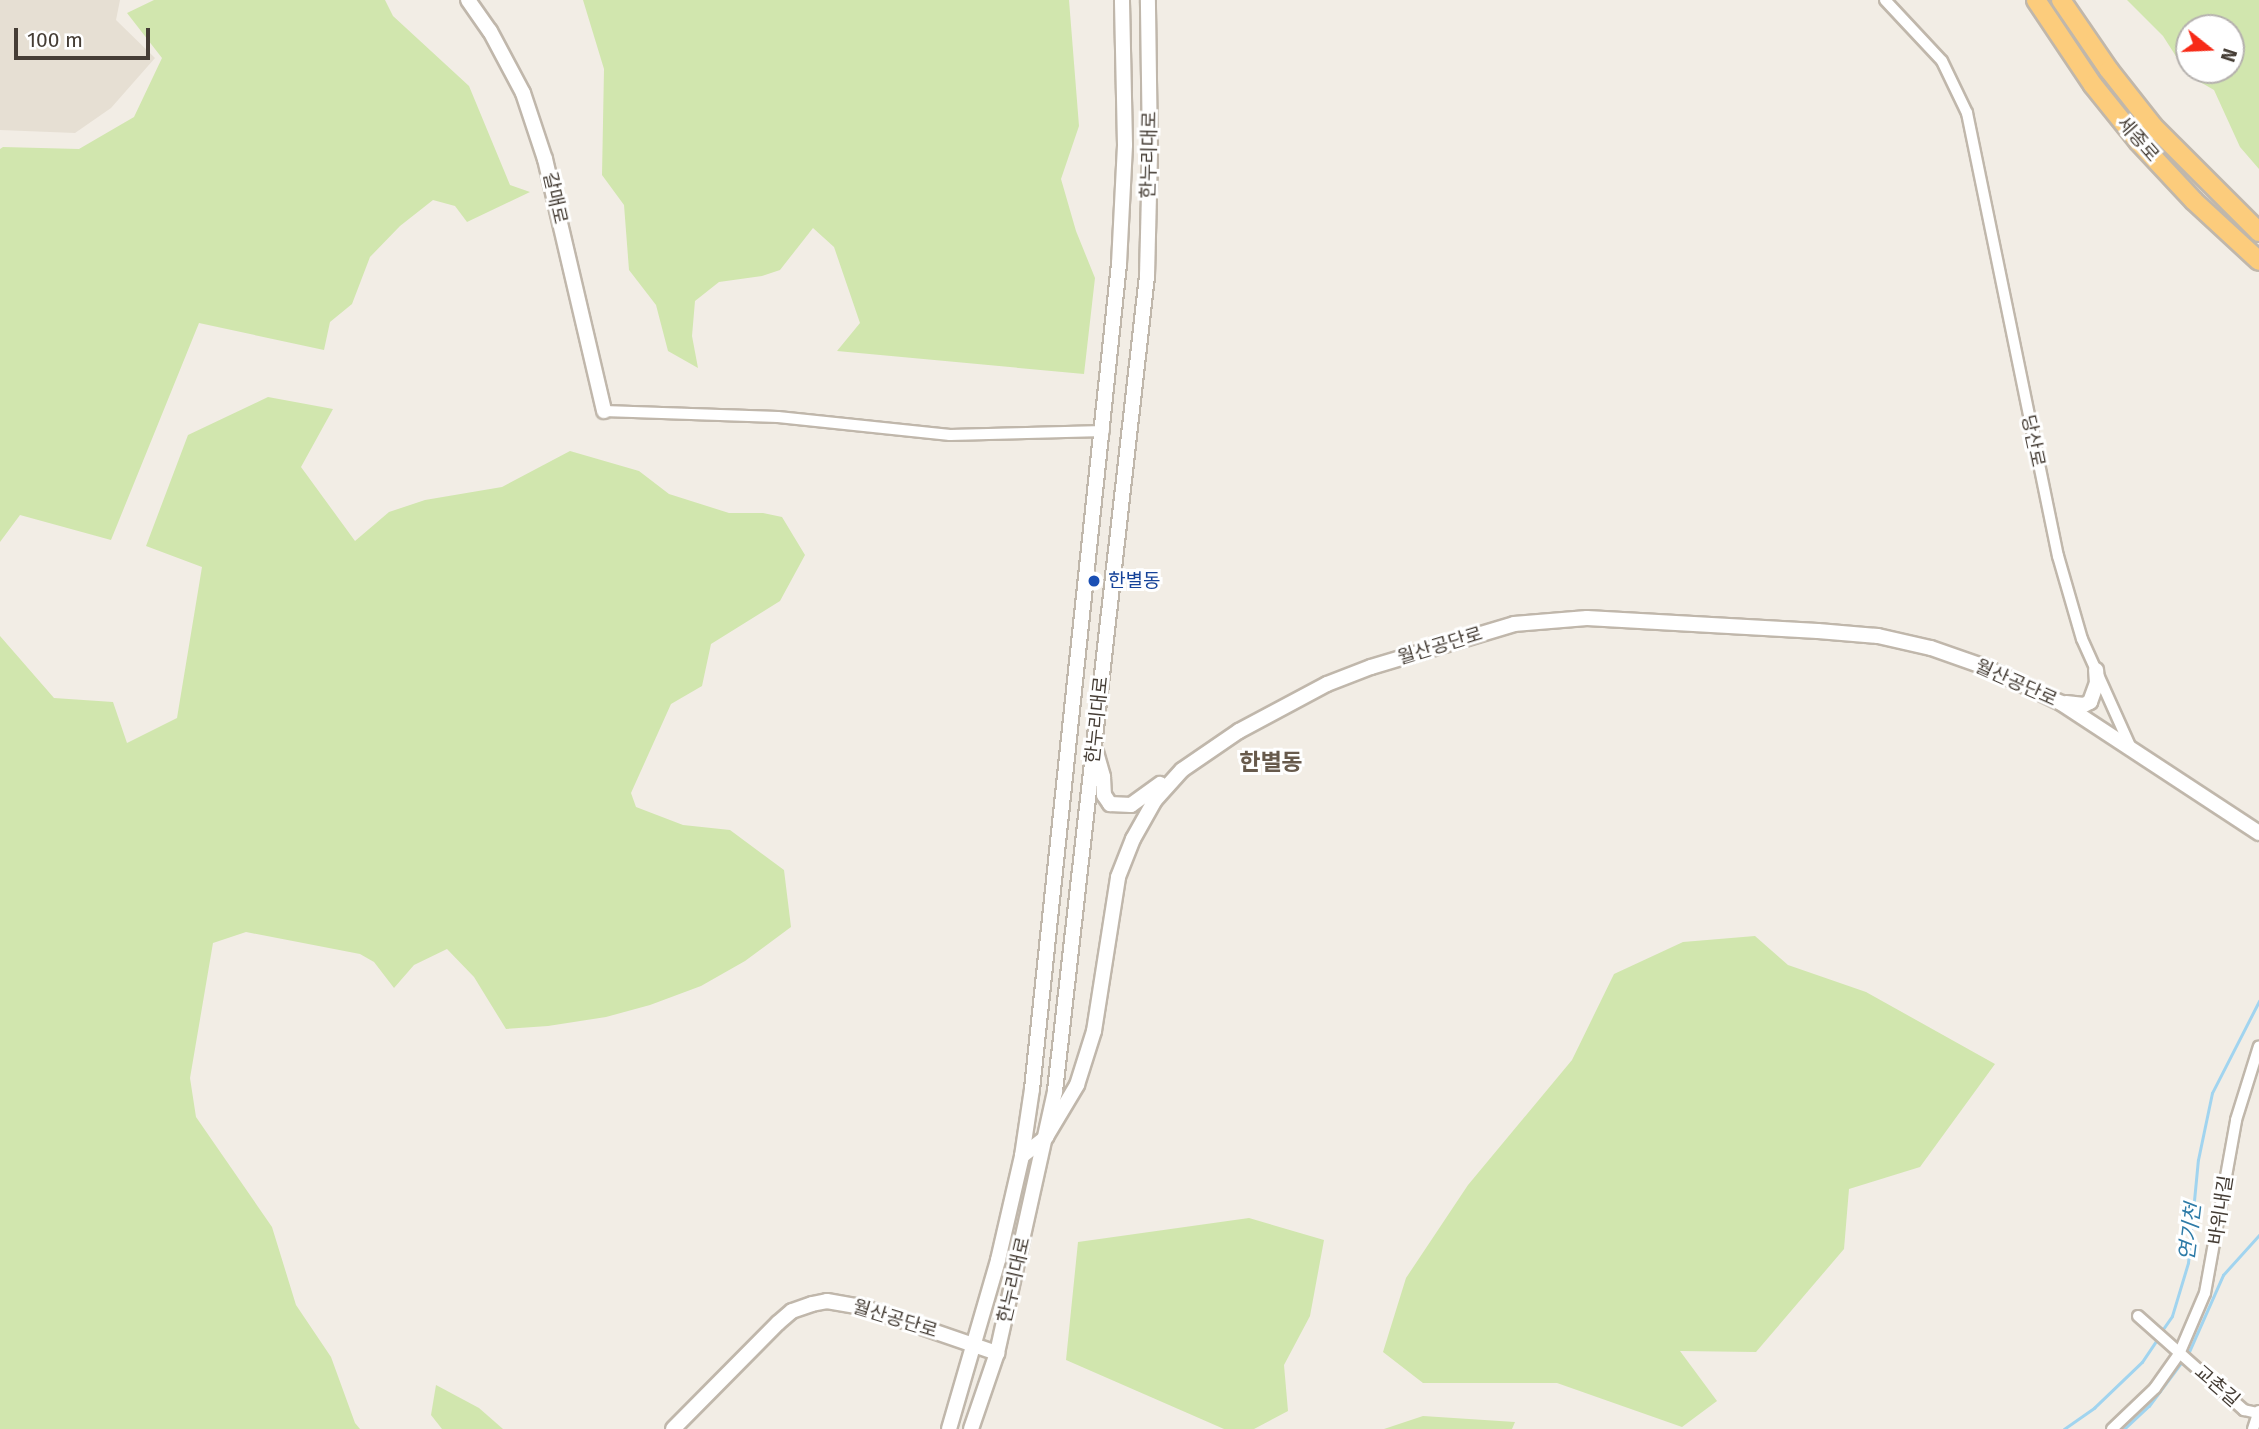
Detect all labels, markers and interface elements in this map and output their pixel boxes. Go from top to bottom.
scale bar [18,14,154,58]
north arrow [2175,14,2245,84]
text: 100 m [27,27,83,53]
text: N [2216,45,2241,65]
street label: 한누리대로 [1137,111,1161,199]
street label: 세종로 [2112,112,2164,166]
street label: 갈매로 [538,170,572,226]
street label: 당산로 [2016,413,2050,469]
place label: 한별동 [1108,570,1160,592]
marker: 한별동 [1086,573,1102,589]
street label: 월산공단로 [1395,622,1485,670]
street label: 월산공단로 [1971,655,2061,711]
street label: 한누리대로 [1081,675,1113,765]
district label: 한별동 [1239,748,1303,776]
street label: 바위내길 [2204,1174,2238,1246]
water label: 연기천 [2174,1202,2206,1262]
street label: 한누리대로 [993,1235,1035,1325]
street label: 월산공단로 [850,1295,940,1343]
street label: 교촌길 [2190,1360,2244,1412]

